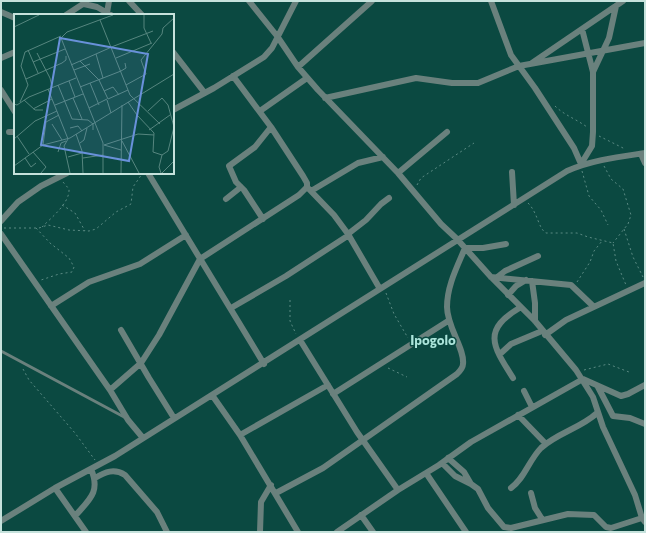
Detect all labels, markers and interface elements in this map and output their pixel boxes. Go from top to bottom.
inset map [14,14,174,174]
district label: Ipogolo [410,332,456,348]

